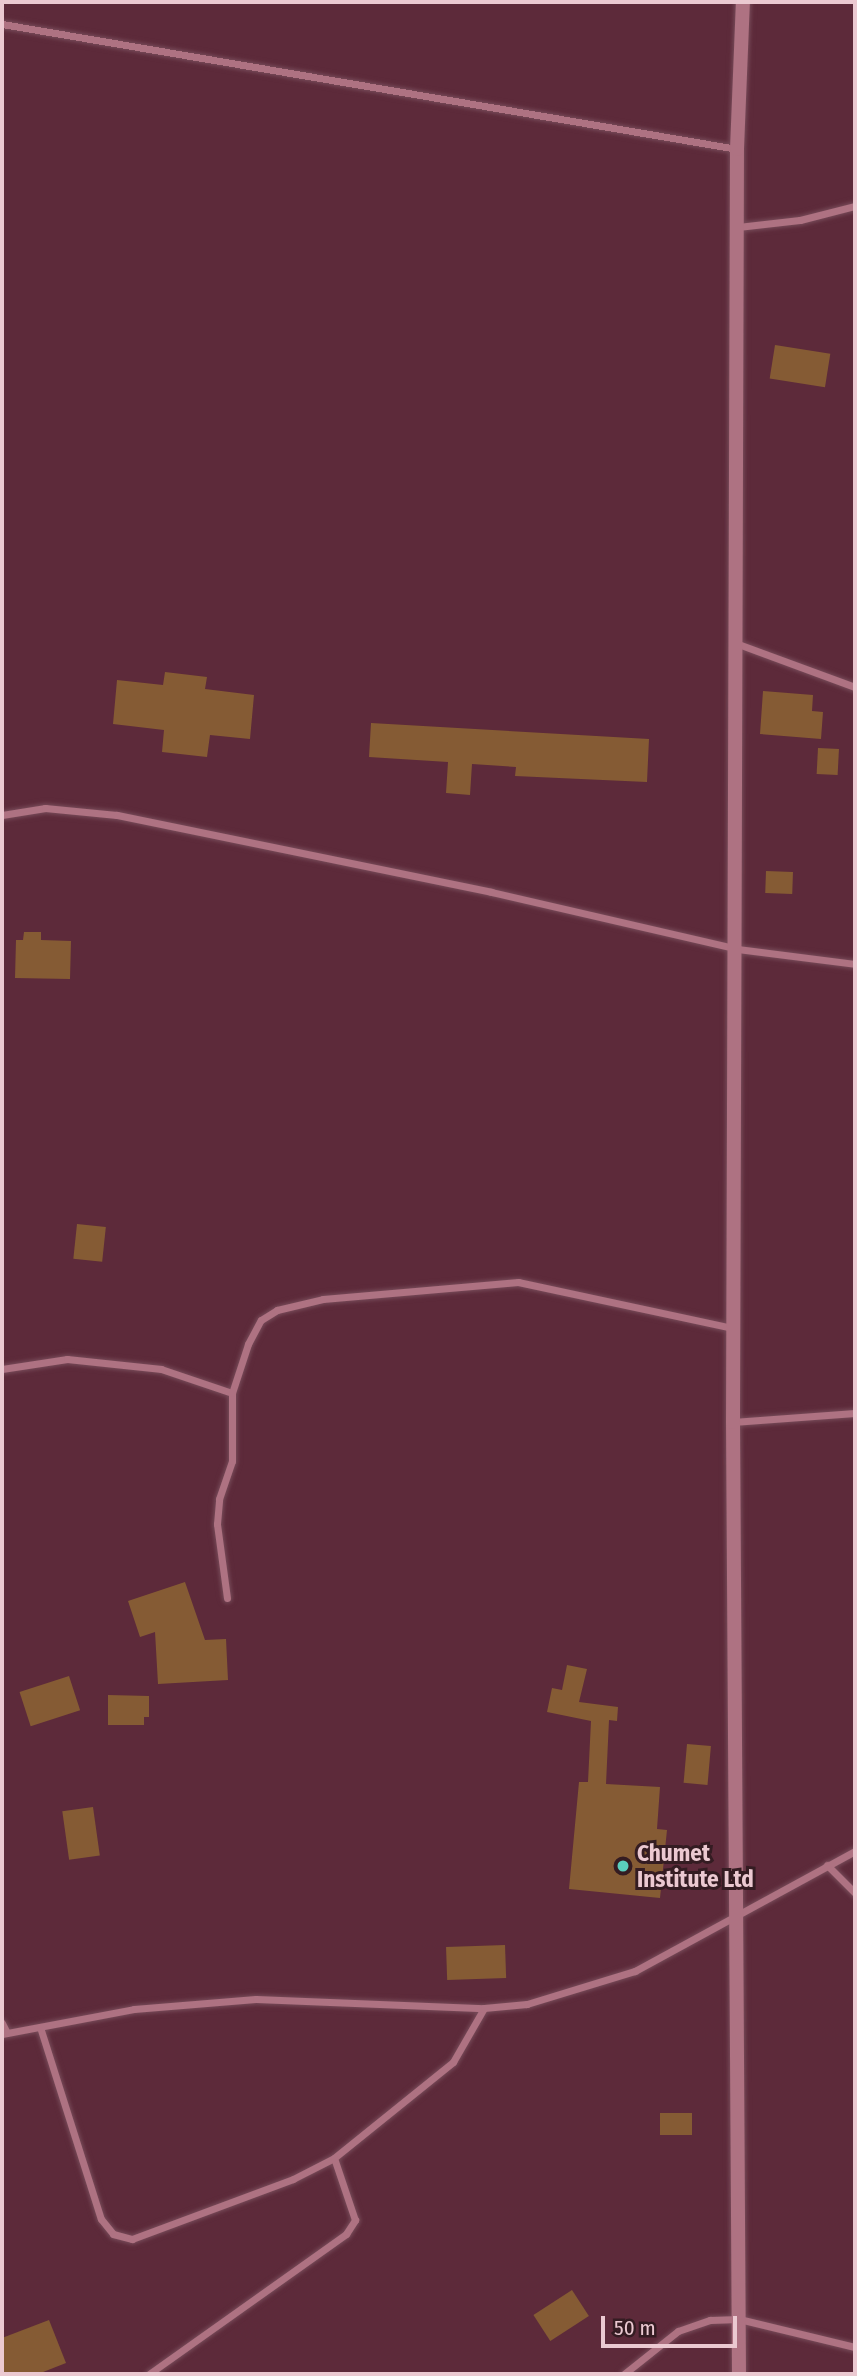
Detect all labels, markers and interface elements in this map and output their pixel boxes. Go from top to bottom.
place label: Chumet Institute Ltd [637,1839,754,1893]
marker: Chumet Institute Ltd [615,1858,631,1874]
scale bar [605,2302,742,2346]
text: 50 m [614,2315,656,2341]

